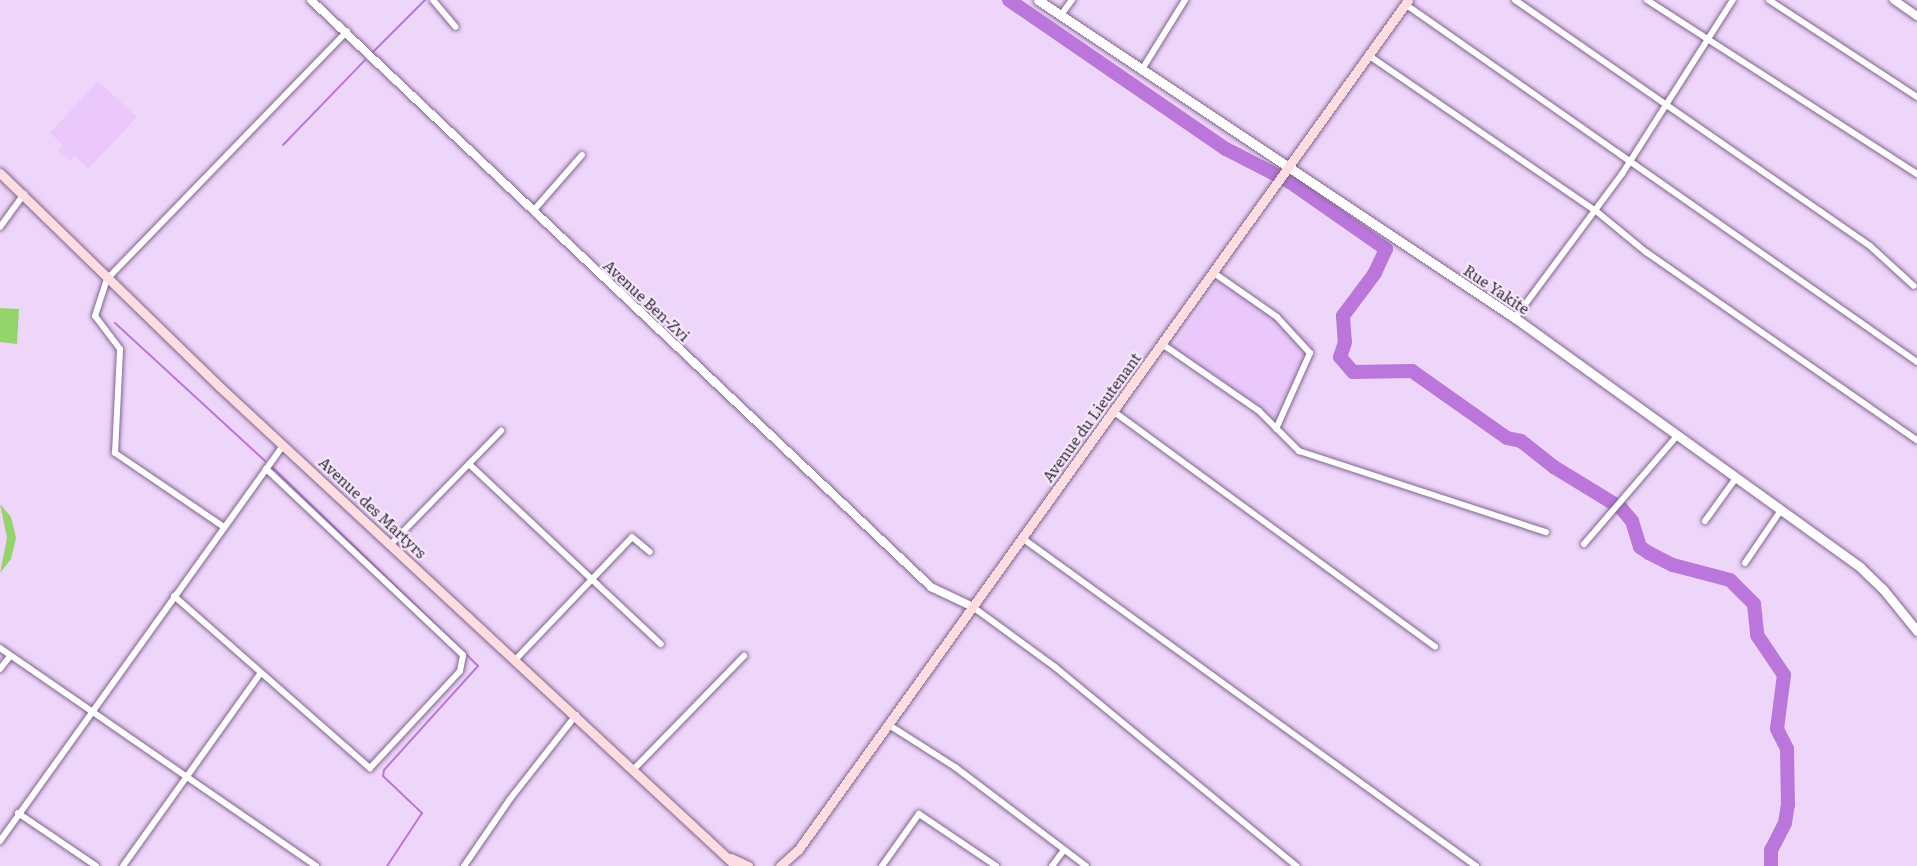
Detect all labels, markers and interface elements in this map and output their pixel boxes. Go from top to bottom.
street label: Avenue Ben-Zvi [600,256,694,344]
street label: Rue Yakite [1461,260,1533,318]
street label: Avenue du Lieutenant [1038,349,1144,485]
street label: Avenue des Martyrs [316,453,430,561]

